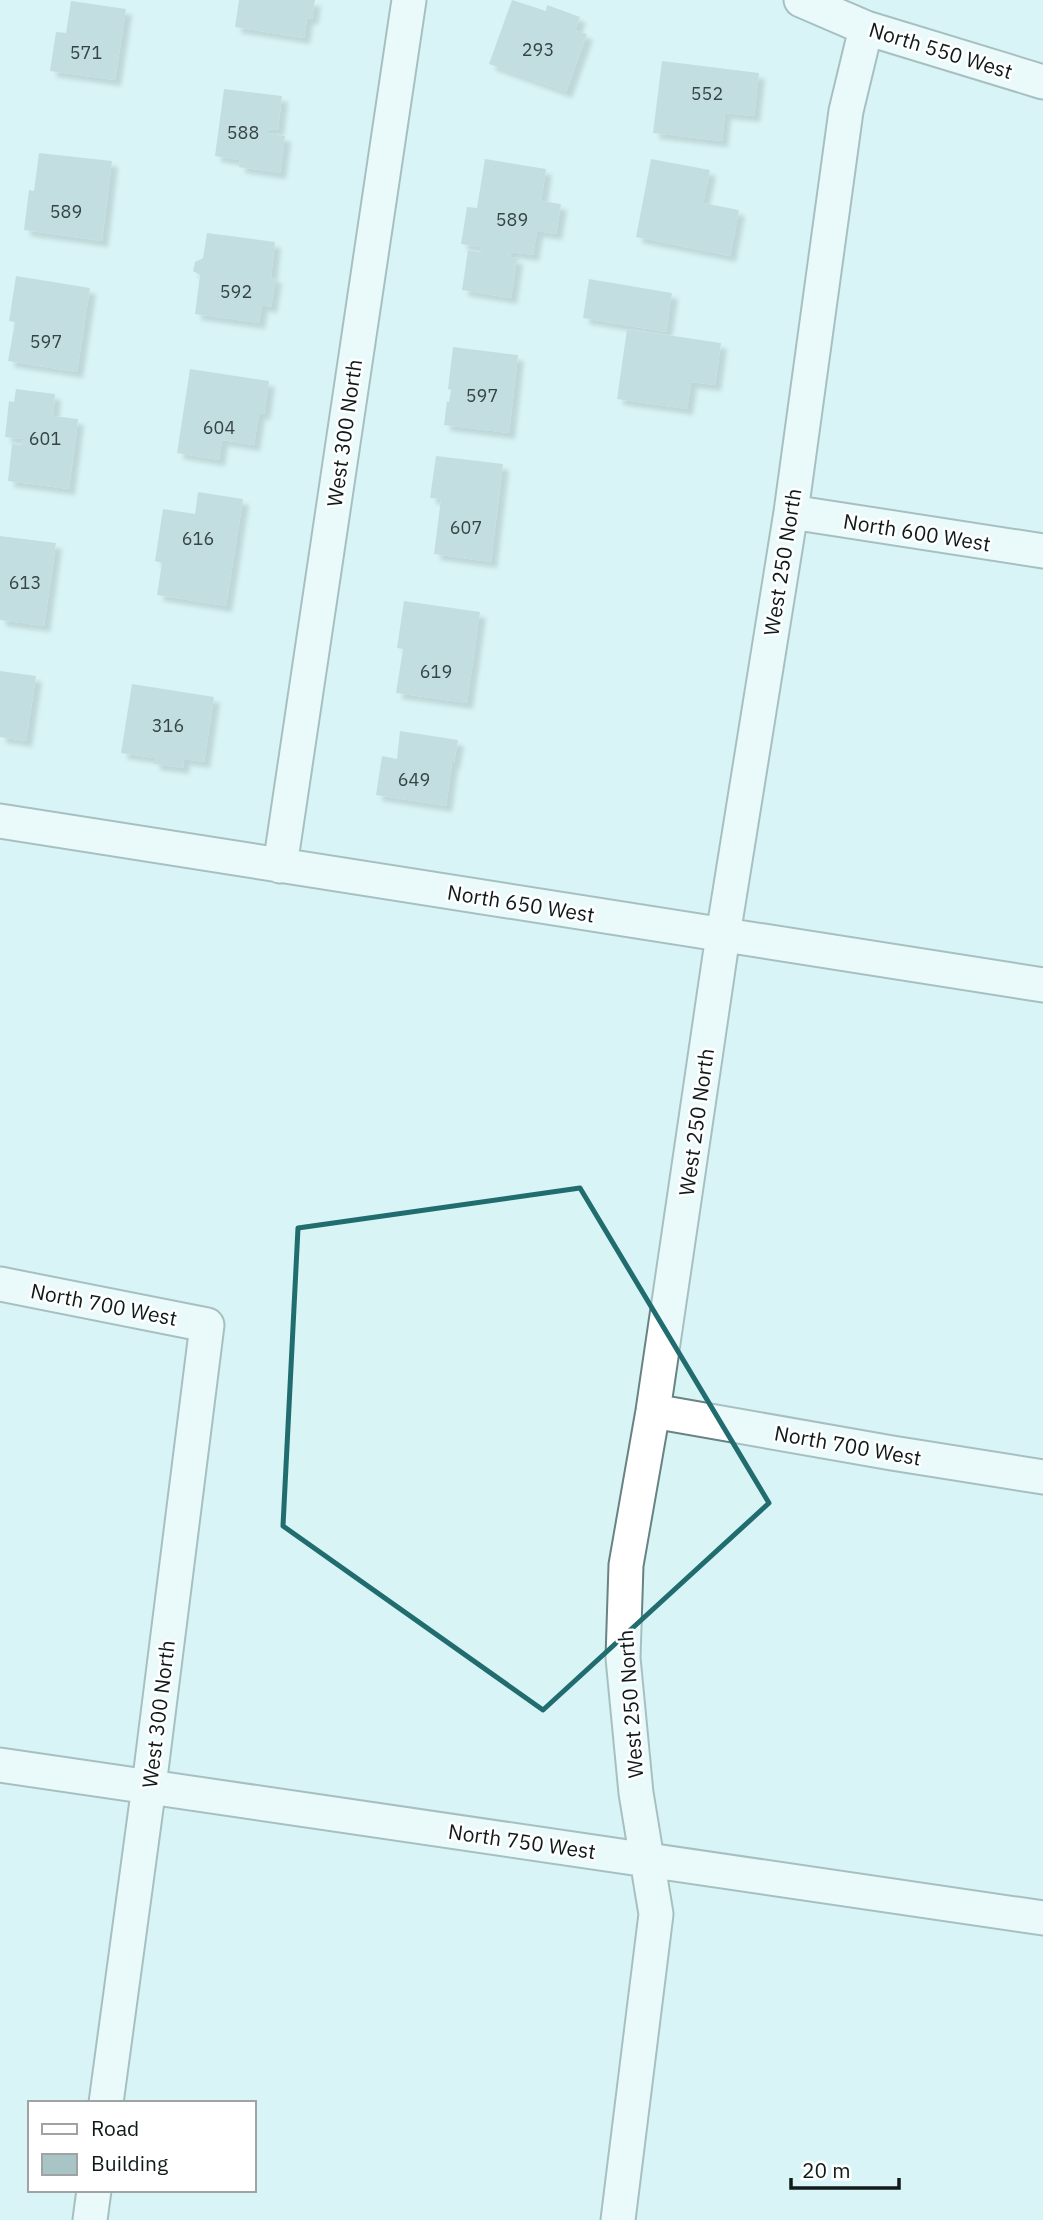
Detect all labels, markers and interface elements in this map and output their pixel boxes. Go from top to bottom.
street label: North 550 West [866,15,1016,85]
house number: 293 [522,38,554,61]
house number: 571 [70,41,102,64]
house number: 552 [691,82,723,105]
house number: 588 [227,121,259,144]
house number: 589 [50,200,82,223]
house number: 589 [496,208,528,231]
house number: 592 [220,280,252,303]
house number: 597 [30,330,62,353]
street label: West 300 North [320,357,368,509]
house number: 597 [466,384,498,407]
house number: 604 [203,416,235,439]
house number: 601 [29,427,61,450]
street label: West 250 North [757,486,807,638]
street label: North 600 West [841,507,993,557]
house number: 607 [450,516,482,539]
house number: 616 [182,527,214,550]
house number: 613 [9,571,41,594]
house number: 619 [420,660,452,683]
house number: 316 [152,714,184,737]
house number: 649 [398,768,430,791]
street label: North 650 West [445,878,597,928]
street label: West 250 North [672,1046,720,1198]
street label: North 700 West [28,1276,180,1332]
street label: North 700 West [772,1418,924,1472]
street label: West 250 North [611,1629,649,1779]
street label: West 300 North [135,1638,181,1790]
street label: North 750 West [446,1817,598,1865]
legend [28,2101,256,2192]
text: Road [91,2114,139,2142]
scale bar [791,2146,900,2190]
text: Building [91,2149,168,2177]
text: 20 m [802,2156,851,2184]

